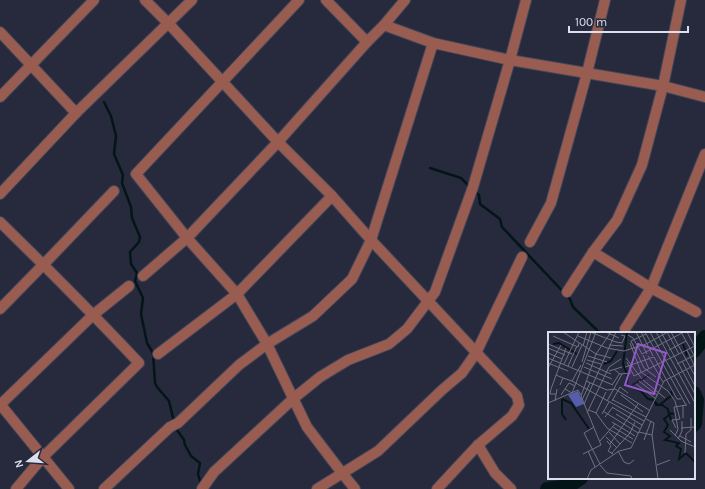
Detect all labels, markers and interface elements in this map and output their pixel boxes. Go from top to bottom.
scale bar [569,8,688,34]
text: 100 m [575,15,607,29]
inset map [548,332,695,479]
north arrow [8,441,48,481]
text: N [12,458,26,469]

